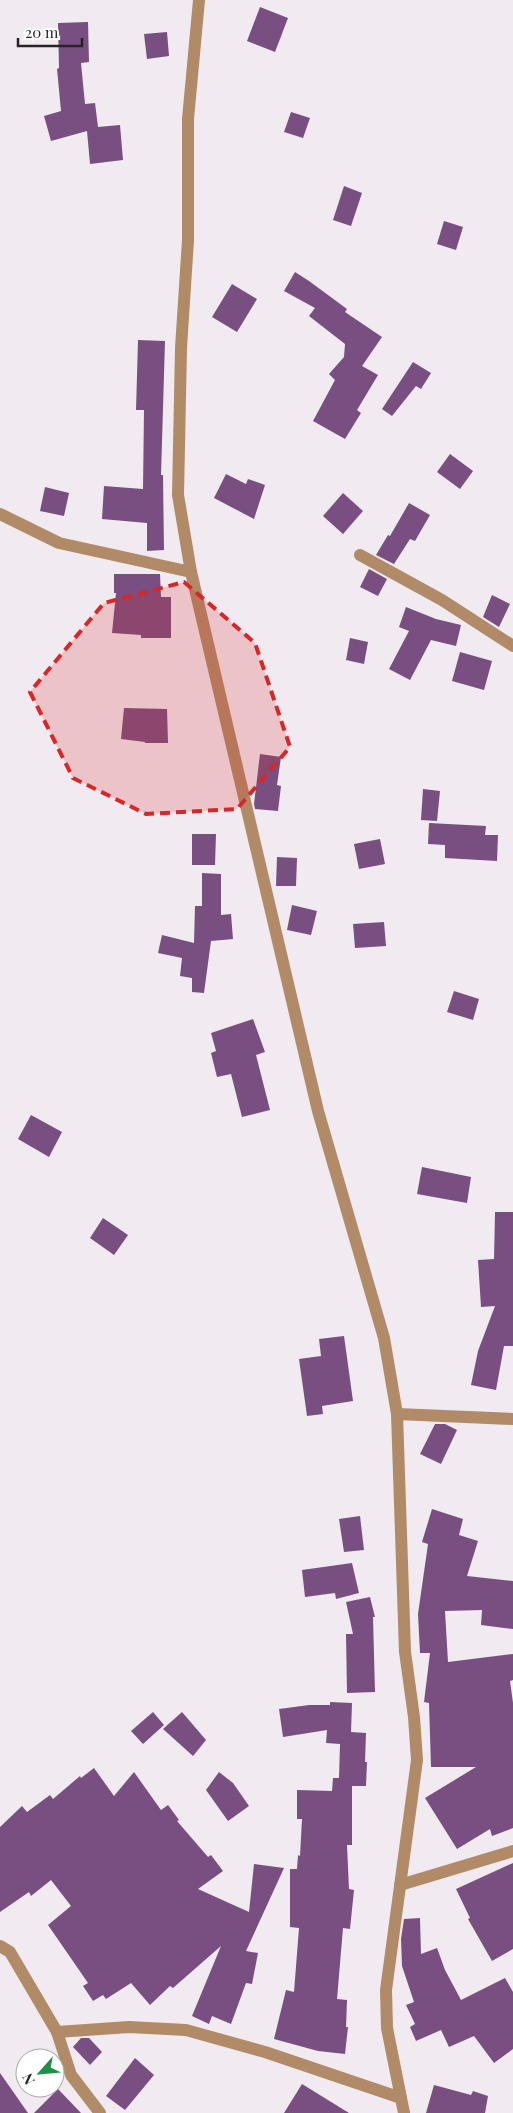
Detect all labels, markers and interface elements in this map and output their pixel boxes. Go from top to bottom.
scale bar [18,15,81,47]
text: 20 m [25,22,59,42]
north arrow [15,2048,65,2098]
text: N [17,2070,39,2088]

